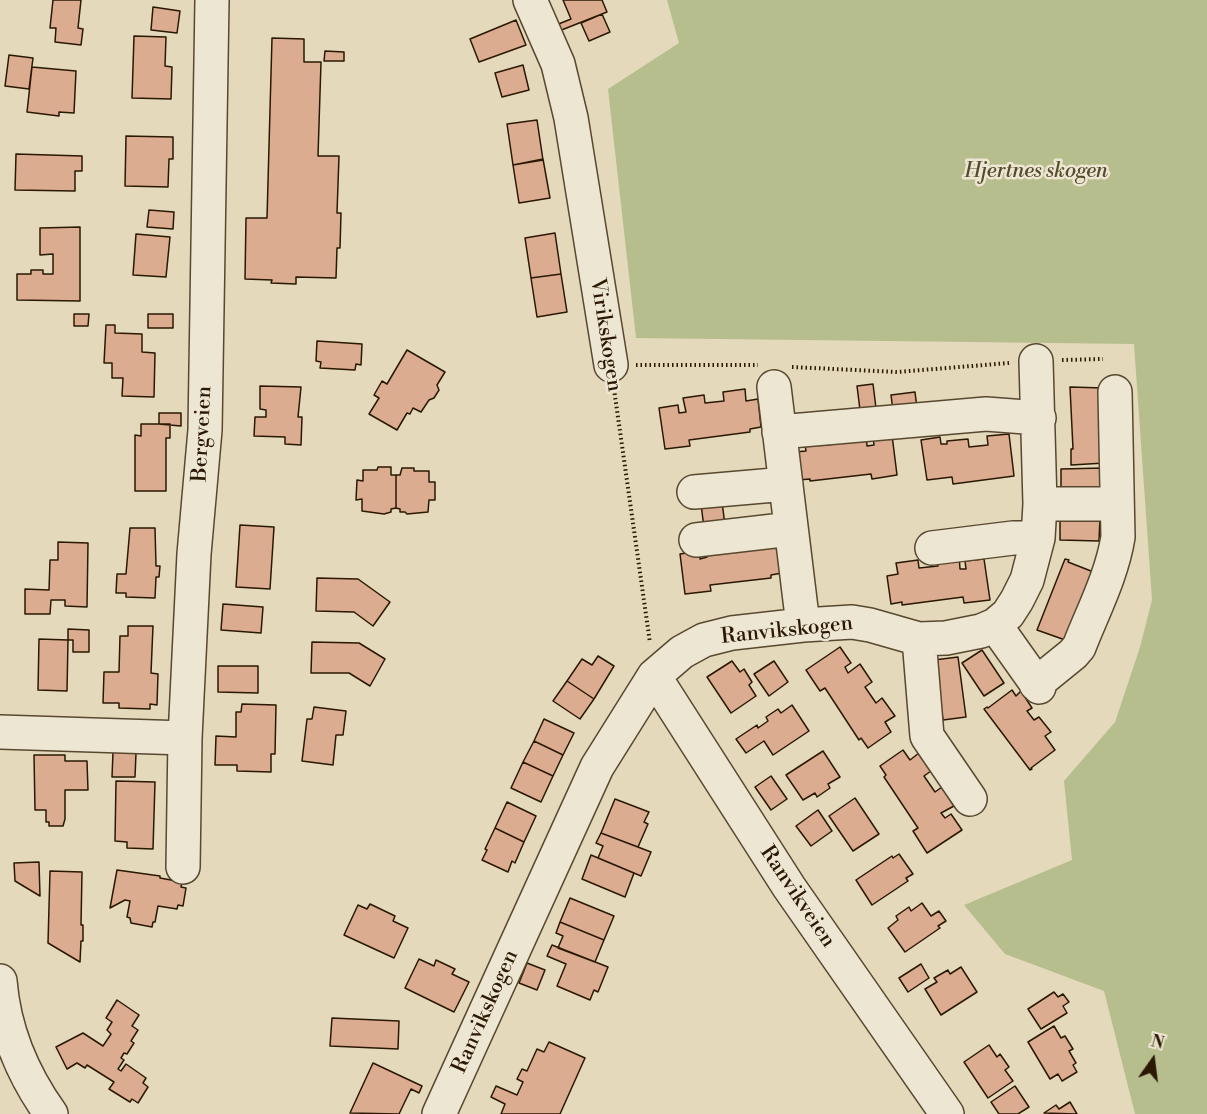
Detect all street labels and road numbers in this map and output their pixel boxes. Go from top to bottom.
street label: Virikskogen [584,277,626,393]
street label: Bergveien [188,385,218,483]
street label: Ranvikskogen [720,612,854,650]
street label: Ranvikveien [754,841,840,953]
street label: Ranvikskogen [448,946,524,1078]

